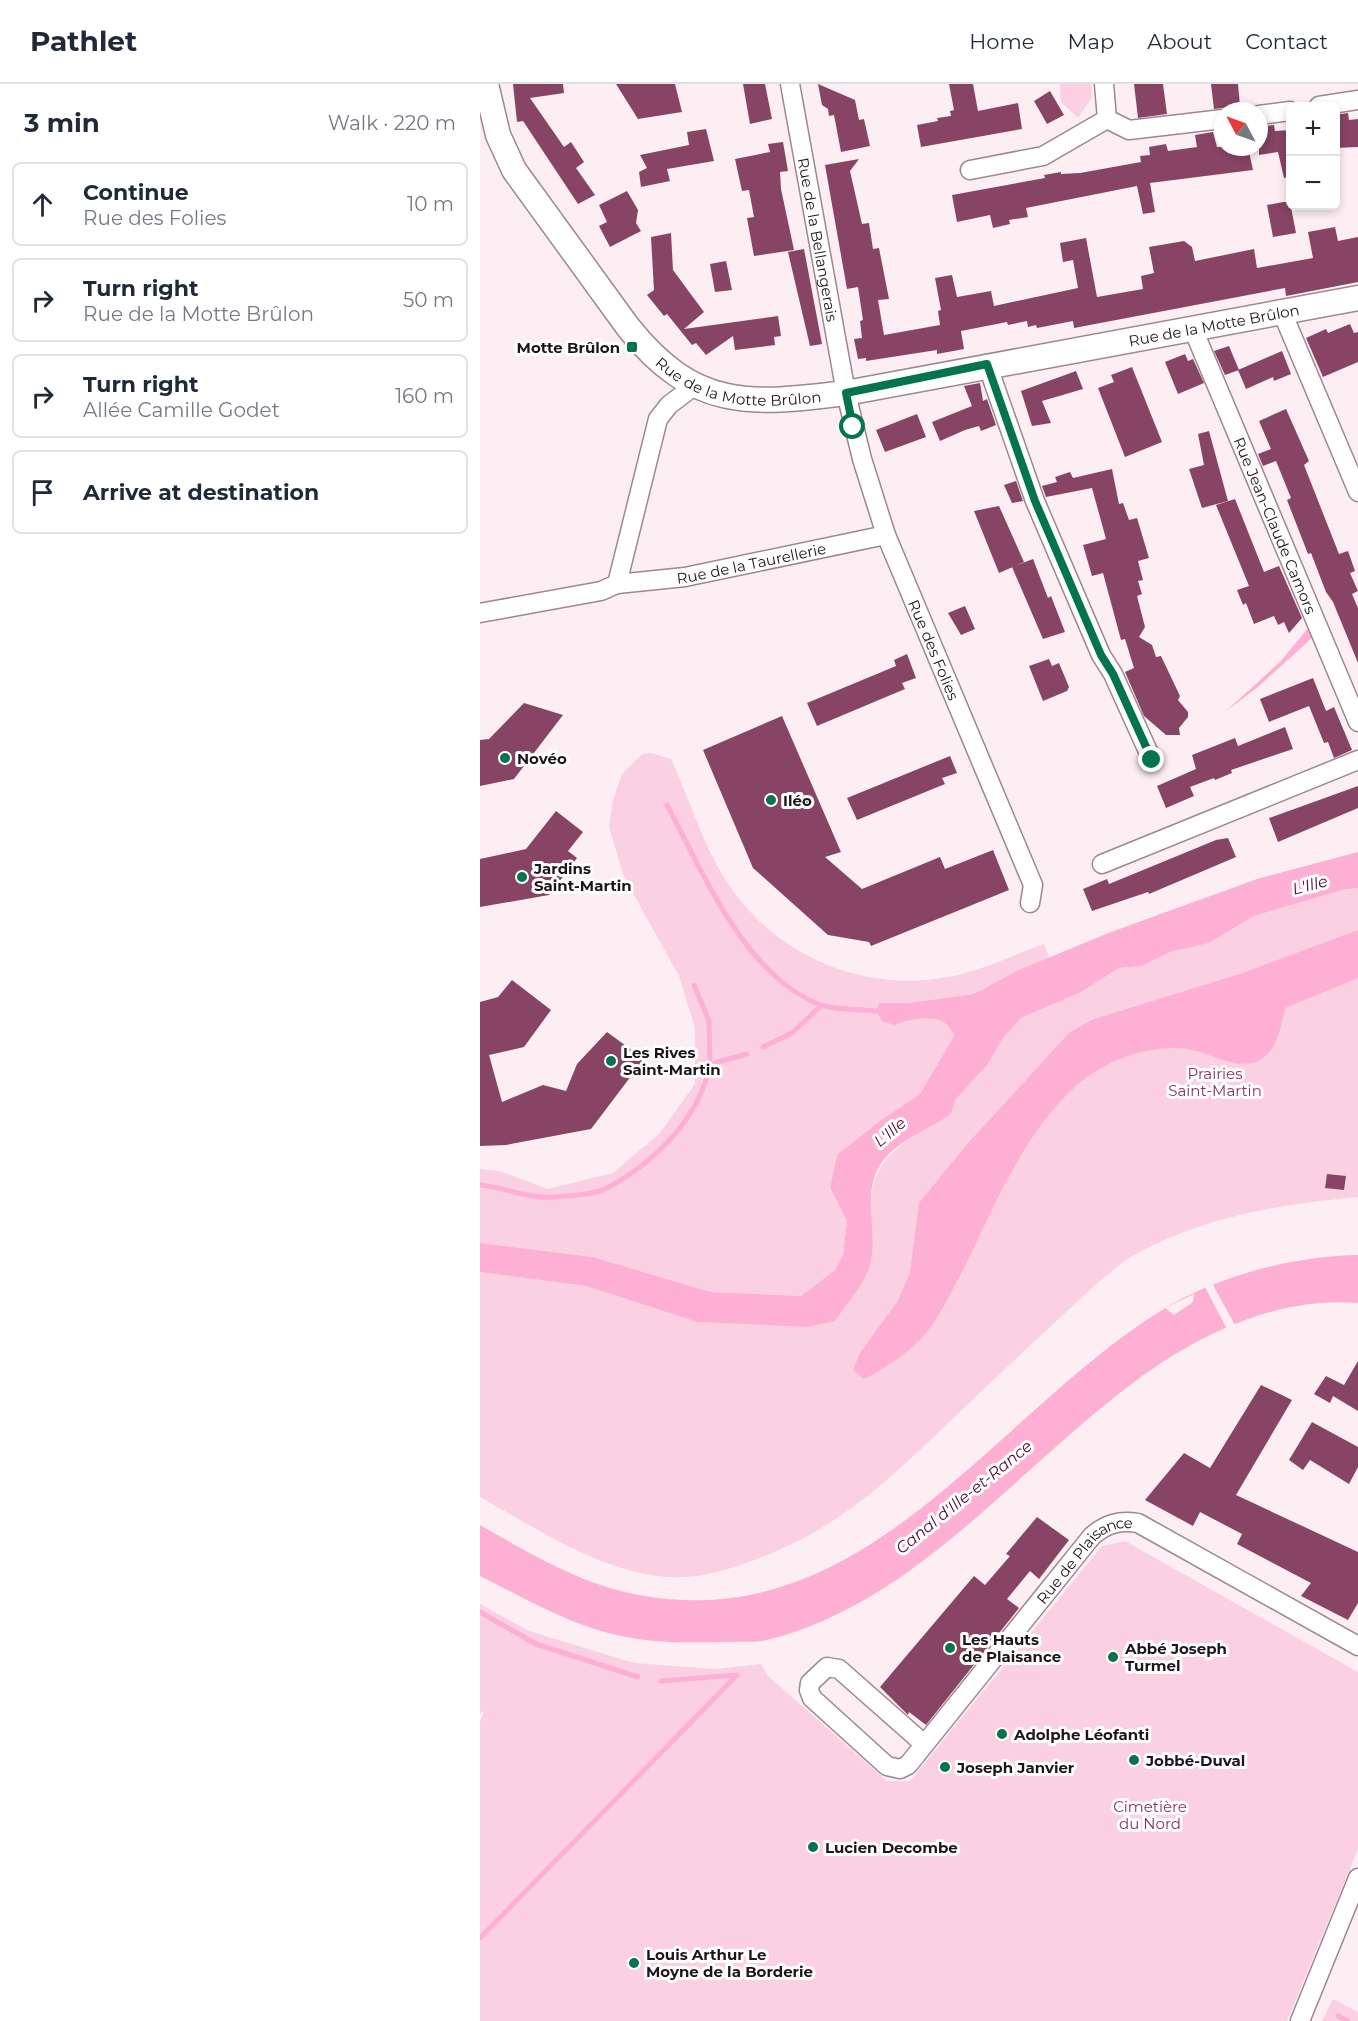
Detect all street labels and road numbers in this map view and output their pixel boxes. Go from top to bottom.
street label: Rue de la Bellangerais [794,156,842,323]
street label: Rue de la Motte Brûlon [1127,300,1301,350]
street label: Rue de la Motte Brûlon [652,352,822,409]
street label: Rue Jean-Claude Camors [1230,434,1321,617]
street label: Rue de la Taurellerie [676,538,828,587]
street label: Rue des Folies [905,596,964,703]
street label: Rue de Plaisance [1032,1512,1133,1607]

